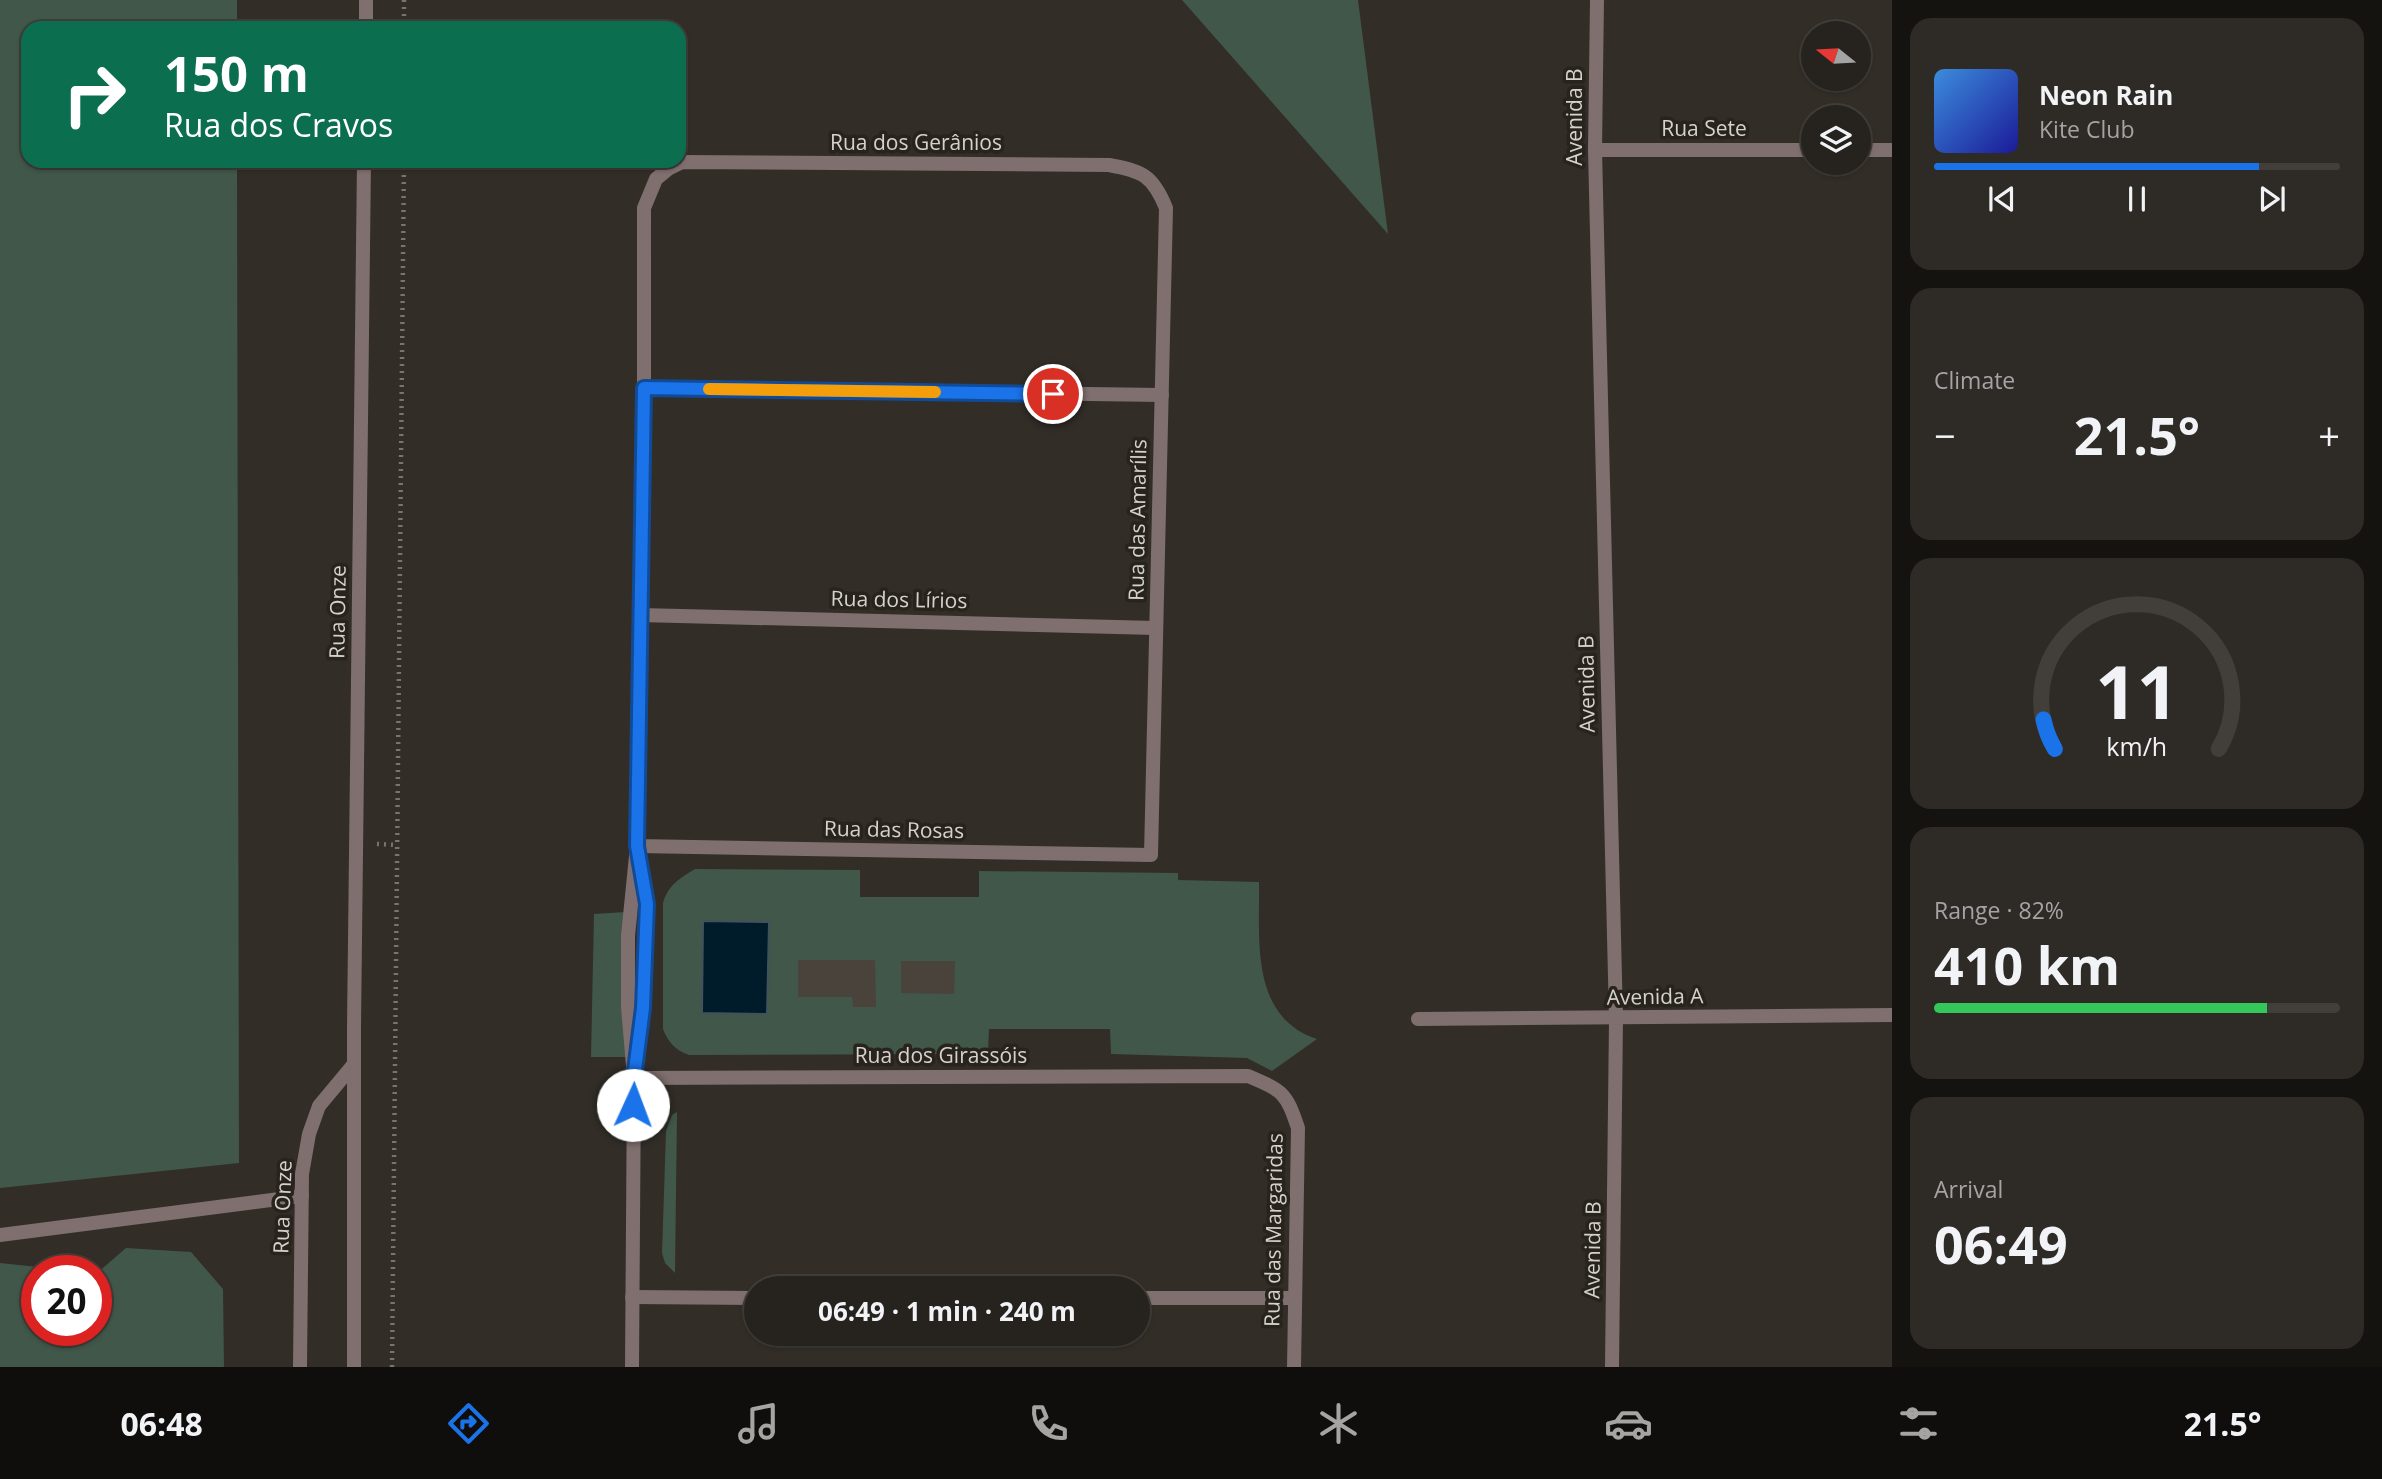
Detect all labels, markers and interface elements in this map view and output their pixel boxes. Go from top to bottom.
north arrow [1801,21,1871,91]
map controls [1801,21,1871,175]
text: 150 m [164,40,309,106]
icon: right [49,49,140,140]
street label: Avenida B [1560,68,1588,166]
text: Neon Rain [2039,77,2173,113]
text: Rua dos Cravos [164,103,393,146]
button: layers [1801,105,1871,175]
text: Kite Club [2039,113,2134,145]
street label: Rua Sete [1661,114,1747,142]
street label: Rua dos Gerânios [830,128,1002,156]
icon: previous [1983,180,2021,218]
icon: pause [2118,180,2156,218]
icon: next [2253,180,2291,218]
pin [1023,364,1083,424]
text: Climate [1934,364,2015,396]
icon: arrive [1034,375,1072,413]
text: 21.5° [2074,399,2200,470]
text: − [1934,409,1956,461]
text: + [2318,409,2340,461]
street label: Rua das Amarílis [1122,439,1152,601]
street label: Rua Onze [322,565,352,659]
street label: Rua dos Lírios [830,584,968,614]
street label: Avenida B [1571,635,1601,733]
text: 11 [2095,642,2179,741]
text: km/h [2107,729,2167,763]
street label: Rua das Rosas [824,814,964,844]
text: Range · 82% [1934,894,2064,926]
text: 410 km [1934,929,2120,1000]
street label: Avenida A [1606,981,1704,1011]
street label: Rua dos Girassóis [855,1041,1027,1069]
position arrow [596,1068,670,1142]
street label: Rua das Margaridas [1257,1133,1289,1327]
street label: Rua Onze [266,1160,298,1254]
text: Arrival [1934,1173,2003,1205]
street label: Avenida B [1577,1201,1607,1299]
text: 06:49 [1934,1208,2068,1279]
speed limit sign: 20 [21,1255,112,1346]
text: 06:49 · 1 min · 240 m [818,1293,1076,1329]
icon: directions [444,1399,493,1448]
icon: music [734,1399,783,1448]
icon: phone [1024,1399,1073,1448]
icon: climate [1314,1399,1363,1448]
icon: car [1604,1399,1653,1448]
icon: filters [1894,1399,1943,1448]
text: 06:48 [120,1402,203,1445]
text: 21.5° [2184,1402,2261,1445]

